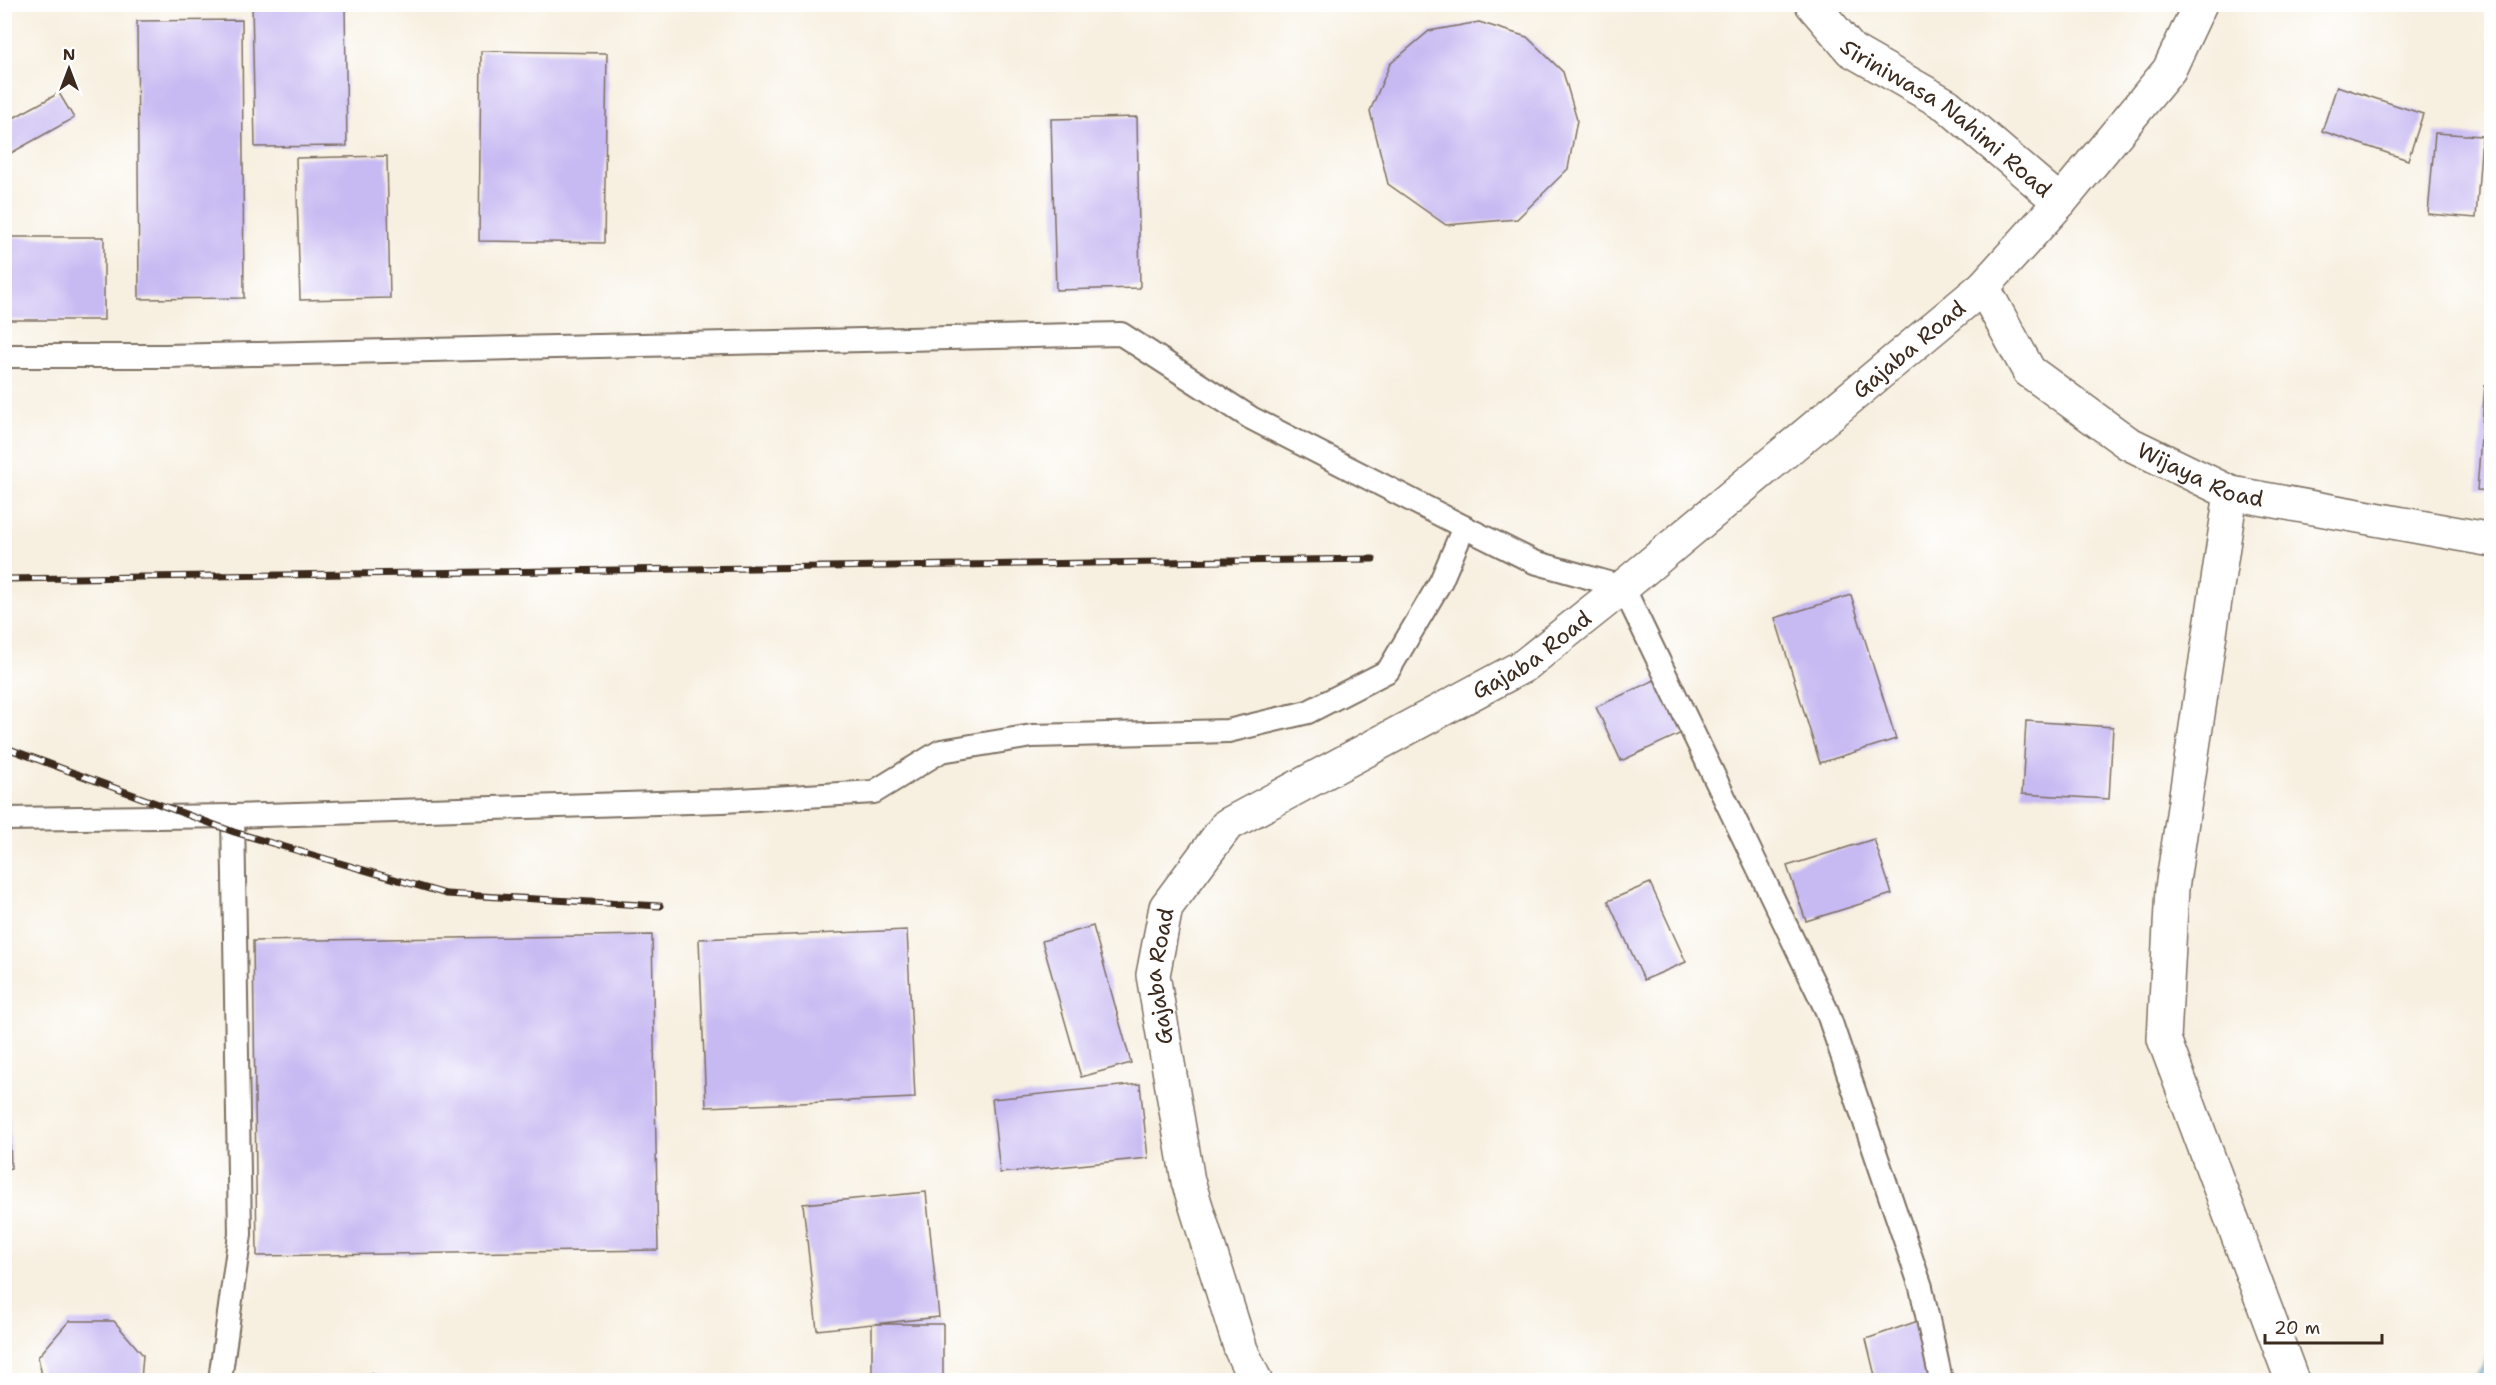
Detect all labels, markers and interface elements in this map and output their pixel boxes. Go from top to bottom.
street label: Siriniwasa Nahimi Road [1833,34,2058,204]
north arrow [39,39,99,99]
text: N [63,44,75,65]
street label: Gajaba Road [1846,294,1972,405]
street label: Wijaya Road [2132,436,2266,514]
street label: Gajaba Road [1467,604,1597,706]
street label: Gajaba Road [1138,905,1181,1047]
scale bar [2265,1307,2382,1345]
text: 20 m [2274,1316,2320,1340]

